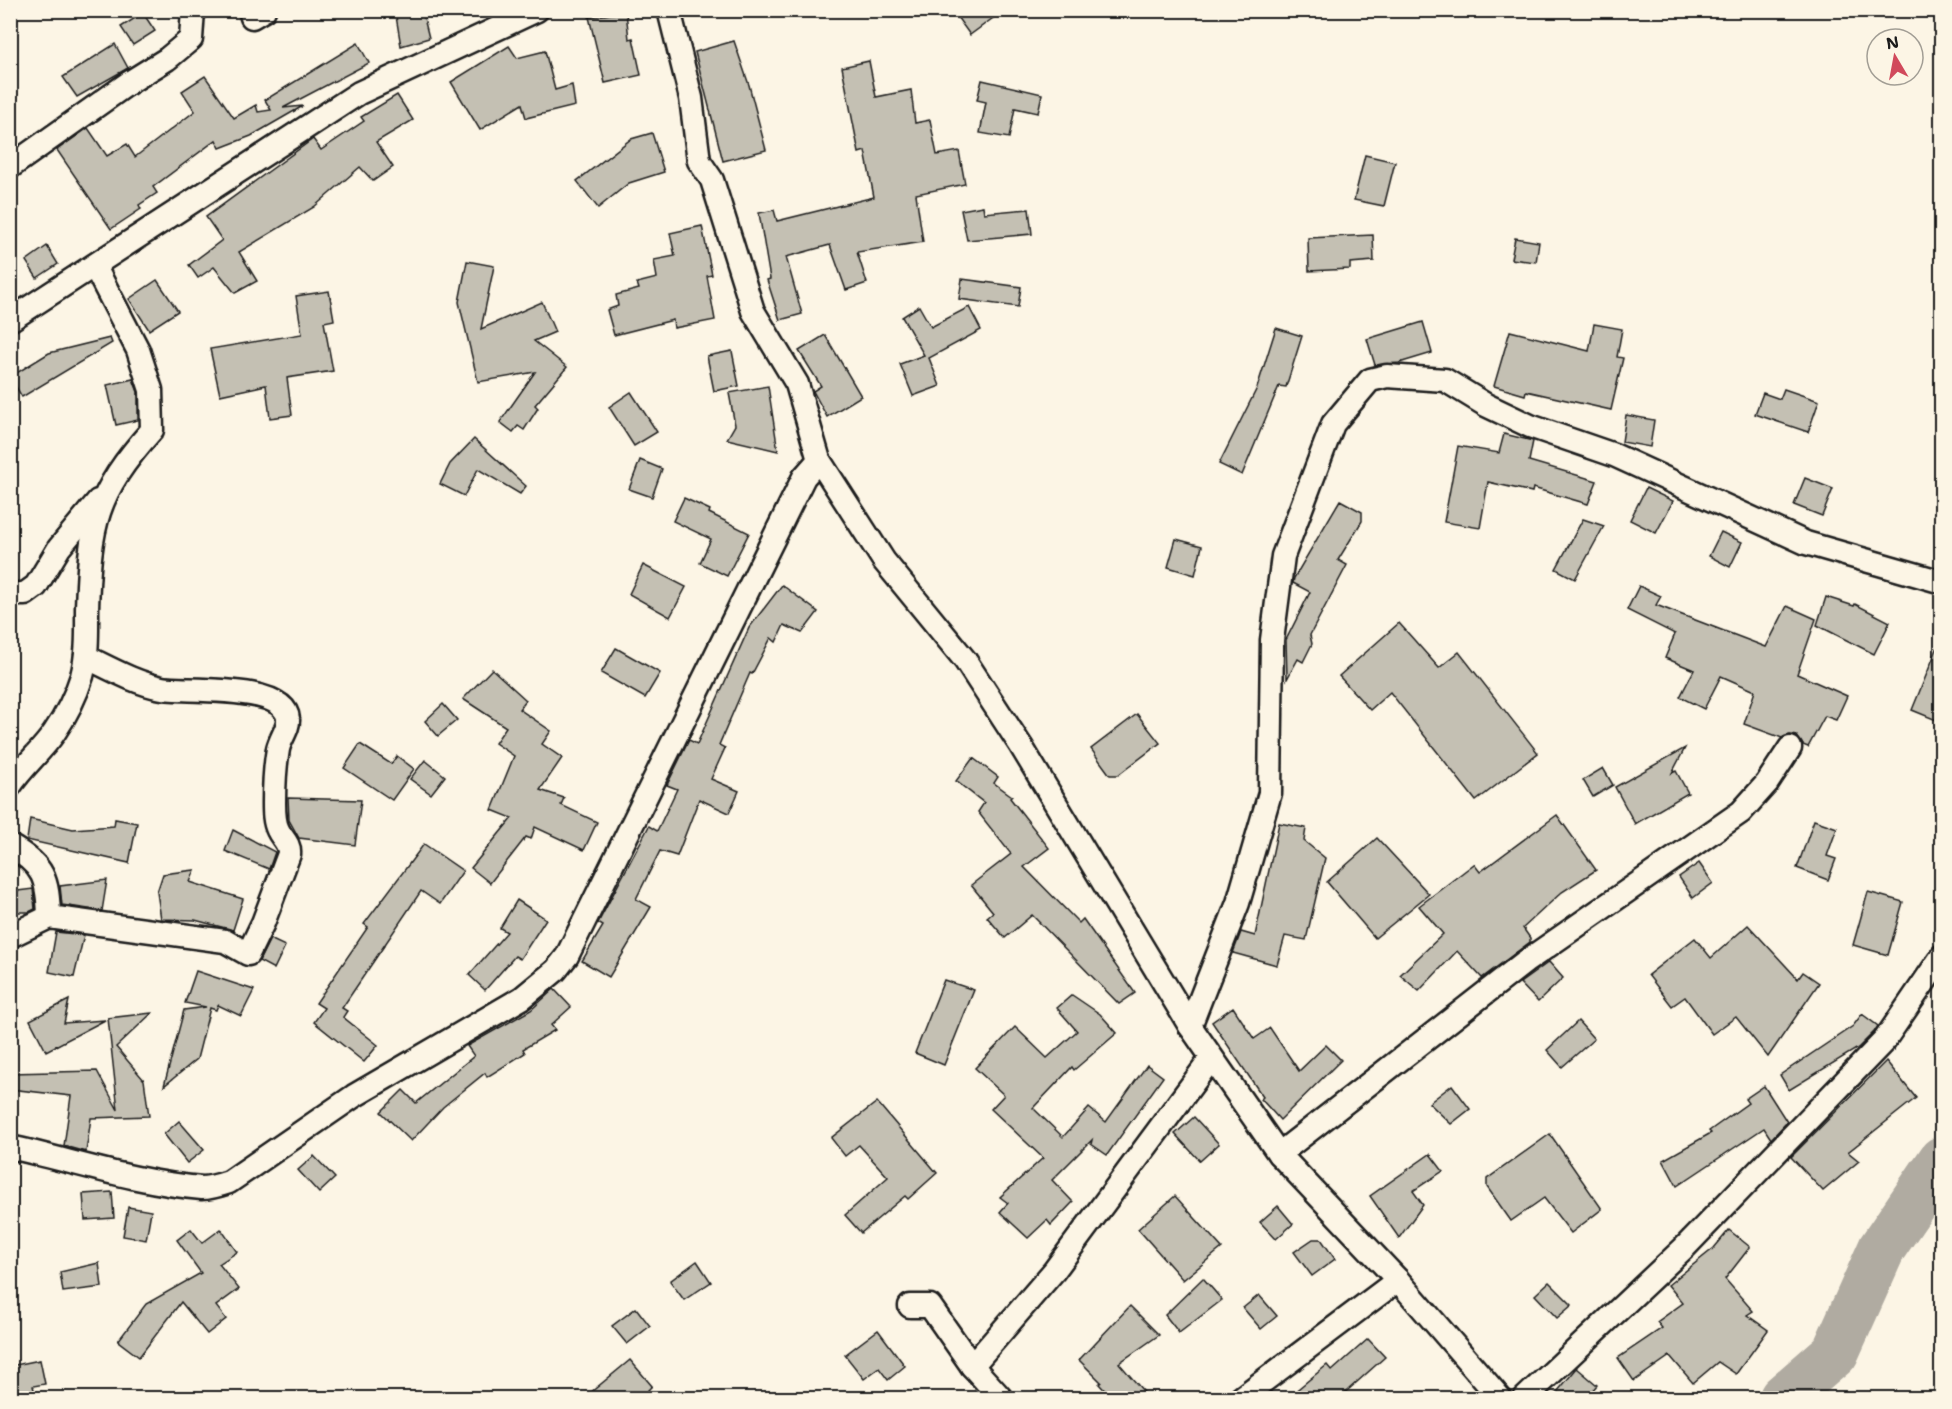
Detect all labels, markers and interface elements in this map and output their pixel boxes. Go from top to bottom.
north arrow [1865,27,1925,87]
text: N [1884,31,1901,54]

